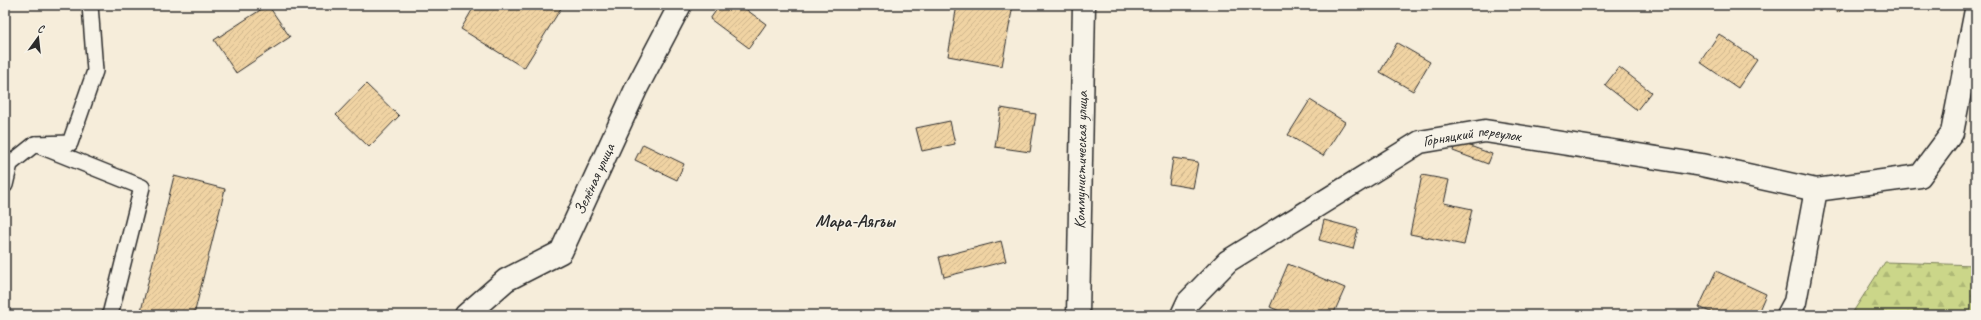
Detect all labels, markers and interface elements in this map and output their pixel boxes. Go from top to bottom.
north arrow [18,18,58,58]
text: С [36,21,47,36]
street label: Коммунистическая улица [1070,90,1092,229]
street label: Горняцкий переулок [1421,121,1524,151]
street label: Зелёная улица [570,139,620,218]
district label: Мара-Аягъы [815,210,897,232]

